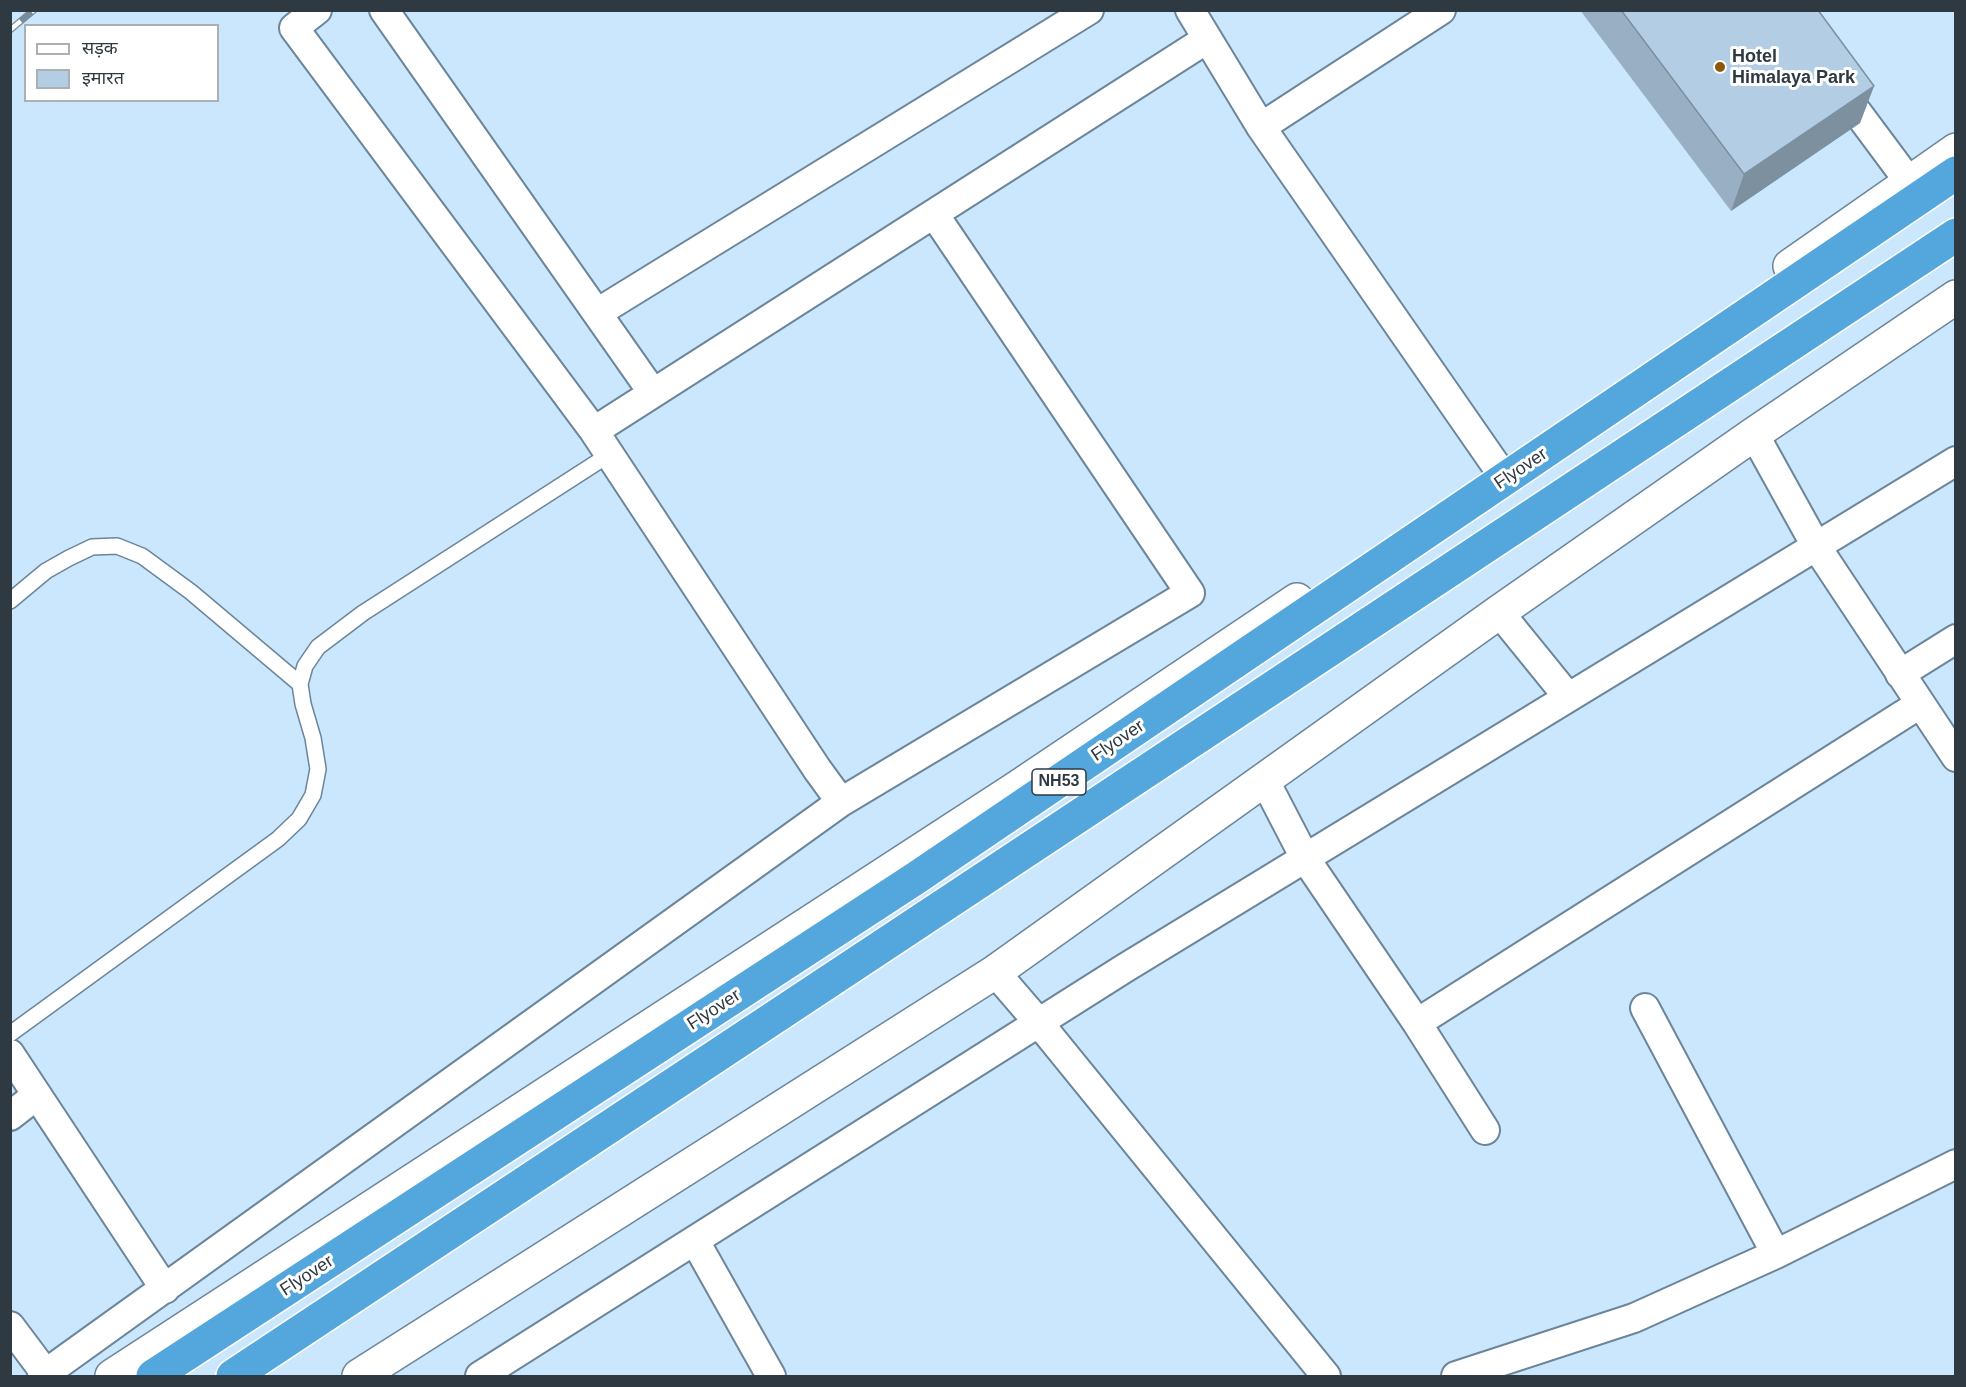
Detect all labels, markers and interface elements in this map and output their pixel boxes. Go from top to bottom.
legend [24,24,219,102]
text: सड़क [82,38,118,58]
place label: Hotel Himalaya Park [1732,46,1855,88]
marker: Hotel Himalaya Park [1713,60,1727,74]
text: इमारत [82,68,124,88]
street label: Flyover [1491,444,1551,494]
street label: Flyover [1088,716,1148,766]
road number: NH53 [1032,769,1086,795]
street label: Flyover [683,985,745,1035]
street label: Flyover [276,1251,338,1301]

